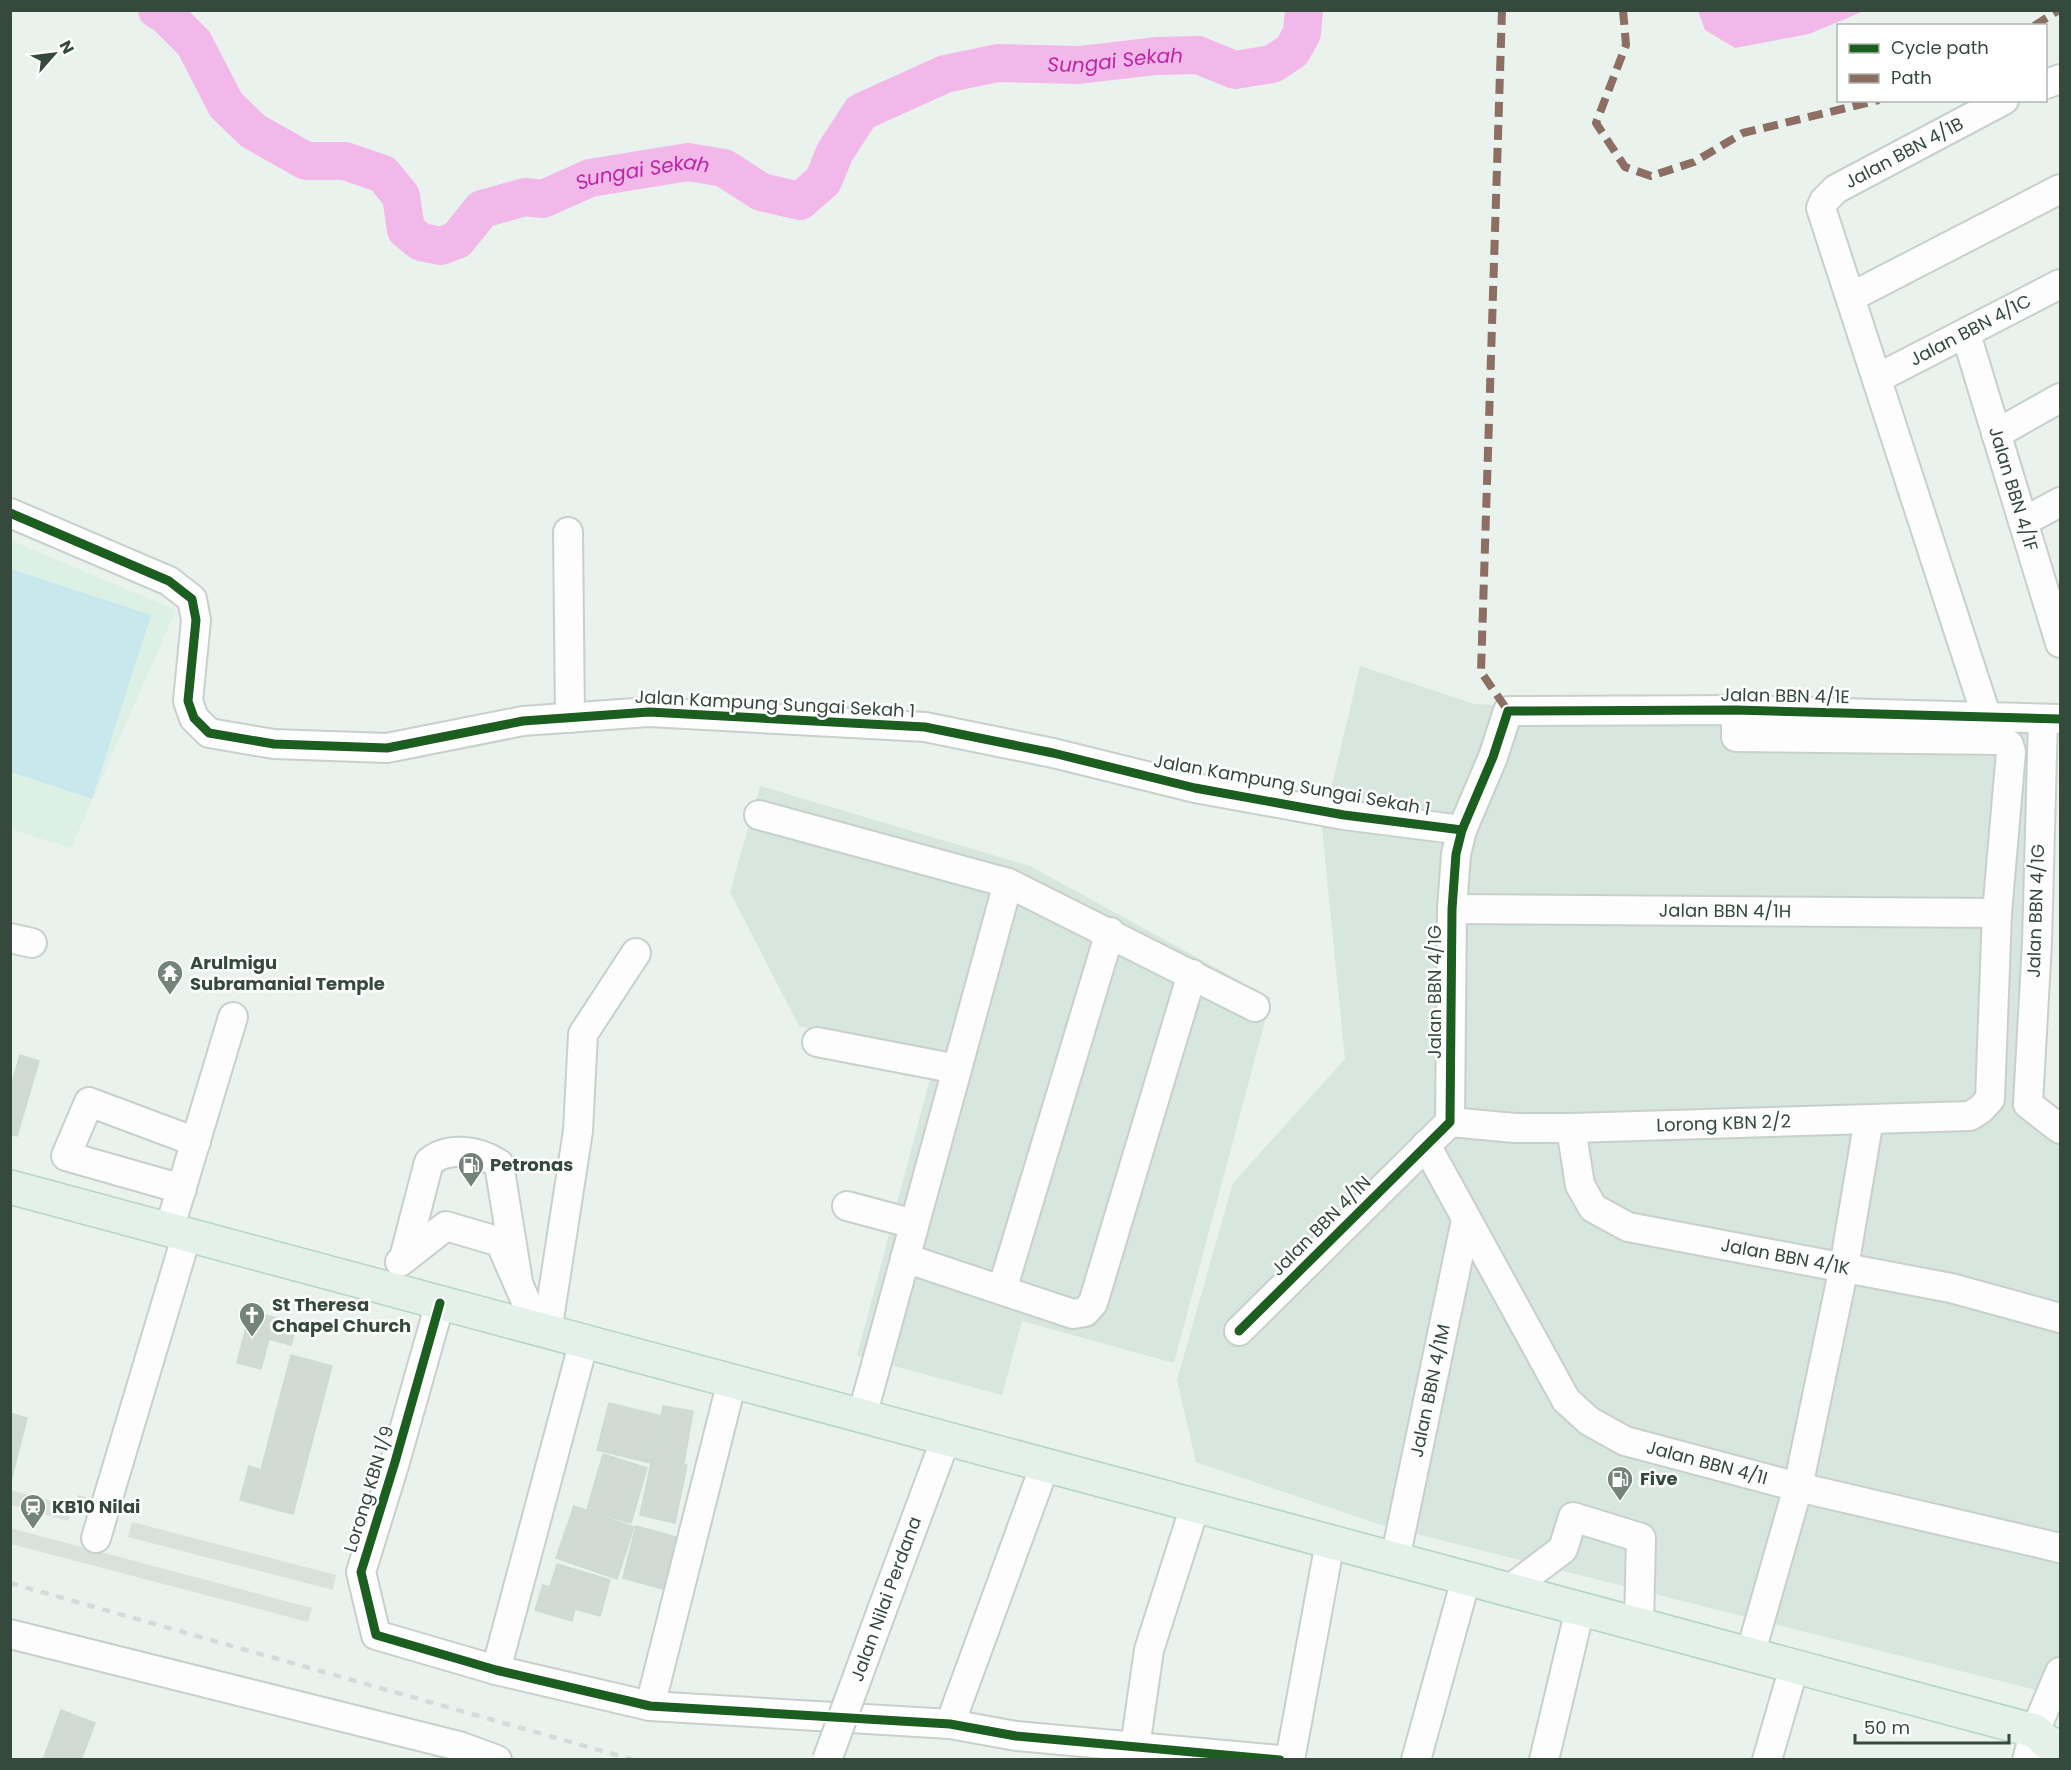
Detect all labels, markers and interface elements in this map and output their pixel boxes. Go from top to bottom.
north arrow [24,24,84,84]
legend [1837,24,2047,102]
text: Cycle path [1891,35,1989,60]
text: N [54,36,80,58]
water label: Sungai Sekah [1047,41,1183,79]
text: Path [1891,65,1932,90]
street label: Jalan BBN 4/1B [1840,111,1968,194]
water label: Sungai Sekah [571,147,712,197]
street label: Jalan BBN 4/1C [1905,288,2035,372]
street label: Jalan BBN 4/1F [1983,424,2044,554]
street label: Jalan BBN 4/1E [1720,682,1850,709]
street label: Jalan Kampung Sungai Sekah 1 [634,684,916,723]
street label: Jalan Kampung Sungai Sekah 1 [1152,748,1432,821]
street label: Jalan BBN 4/1G [2021,844,2050,978]
street label: Jalan BBN 4/1H [1659,898,1791,923]
street label: Jalan BBN 4/1G [1422,925,1447,1059]
place label: Arulmigu Subramanial Temple [190,950,385,996]
temple icon: Arulmigu Subramanial Temple [155,958,185,996]
street label: Lorong KBN 2/2 [1656,1108,1791,1137]
fuel station icon: Petronas [456,1150,486,1188]
place label: Petronas [490,1152,573,1177]
street label: Jalan BBN 4/1N [1265,1170,1376,1281]
street label: Jalan BBN 4/1K [1719,1232,1852,1281]
place label: St Theresa Chapel Church [272,1292,411,1338]
church icon: St Theresa Chapel Church [237,1300,267,1338]
street label: Jalan BBN 4/1M [1404,1322,1456,1459]
street label: Lorong KBN 1/9 [337,1423,400,1555]
street label: Jalan BBN 4/1I [1644,1434,1770,1490]
fuel station icon: Five [1605,1464,1635,1502]
place label: Five [1640,1466,1678,1491]
station icon: KB10 Nilai [18,1492,48,1530]
place label: KB10 Nilai [52,1494,140,1519]
street label: Jalan Nilai Perdana [844,1513,927,1685]
scale bar [1855,1707,2010,1745]
text: 50 m [1864,1715,1910,1740]

